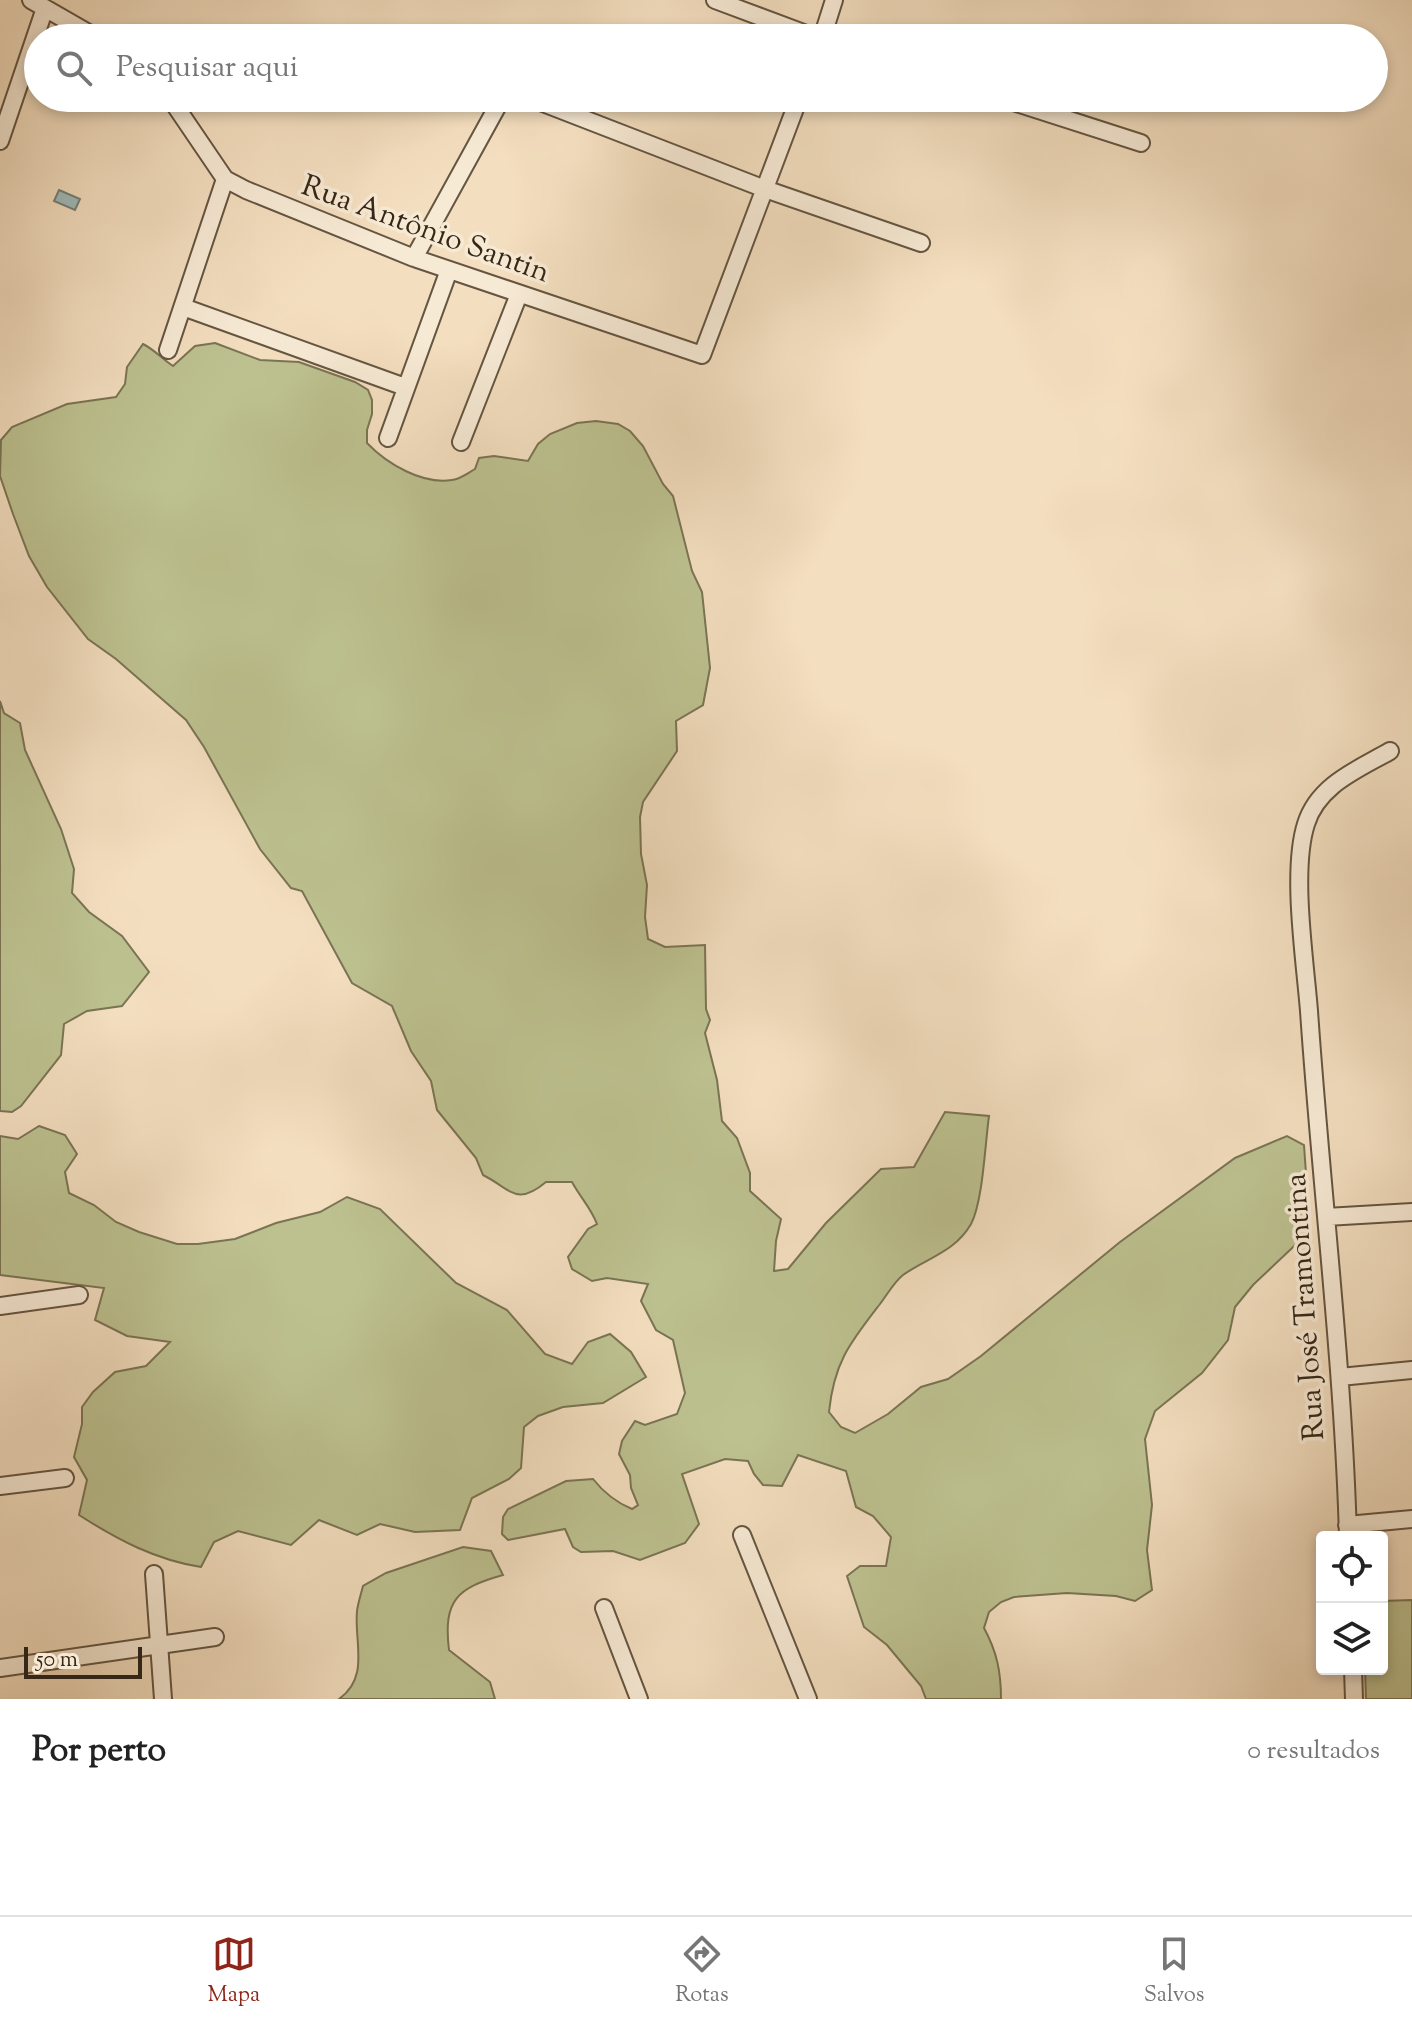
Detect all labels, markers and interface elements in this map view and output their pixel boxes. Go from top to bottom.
search box [24,24,1388,112]
icon: search [52,46,96,90]
text: Pesquisar aqui [116,47,298,90]
street label: Rua Antônio Santin [295,165,555,295]
street label: Rua José Tramontina [1276,1172,1337,1442]
map controls [1316,1531,1388,1675]
button: locate [1316,1531,1388,1603]
button: layers [1316,1603,1388,1675]
scale bar [24,1643,142,1679]
text: 50 m [36,1645,78,1677]
text: Por perto [32,1727,166,1776]
text: 0 resultados [1247,1733,1380,1770]
tab: Mapa [208,1932,260,2012]
tab: Rotas [675,1932,729,2012]
tab: Salvos [1144,1932,1204,2012]

